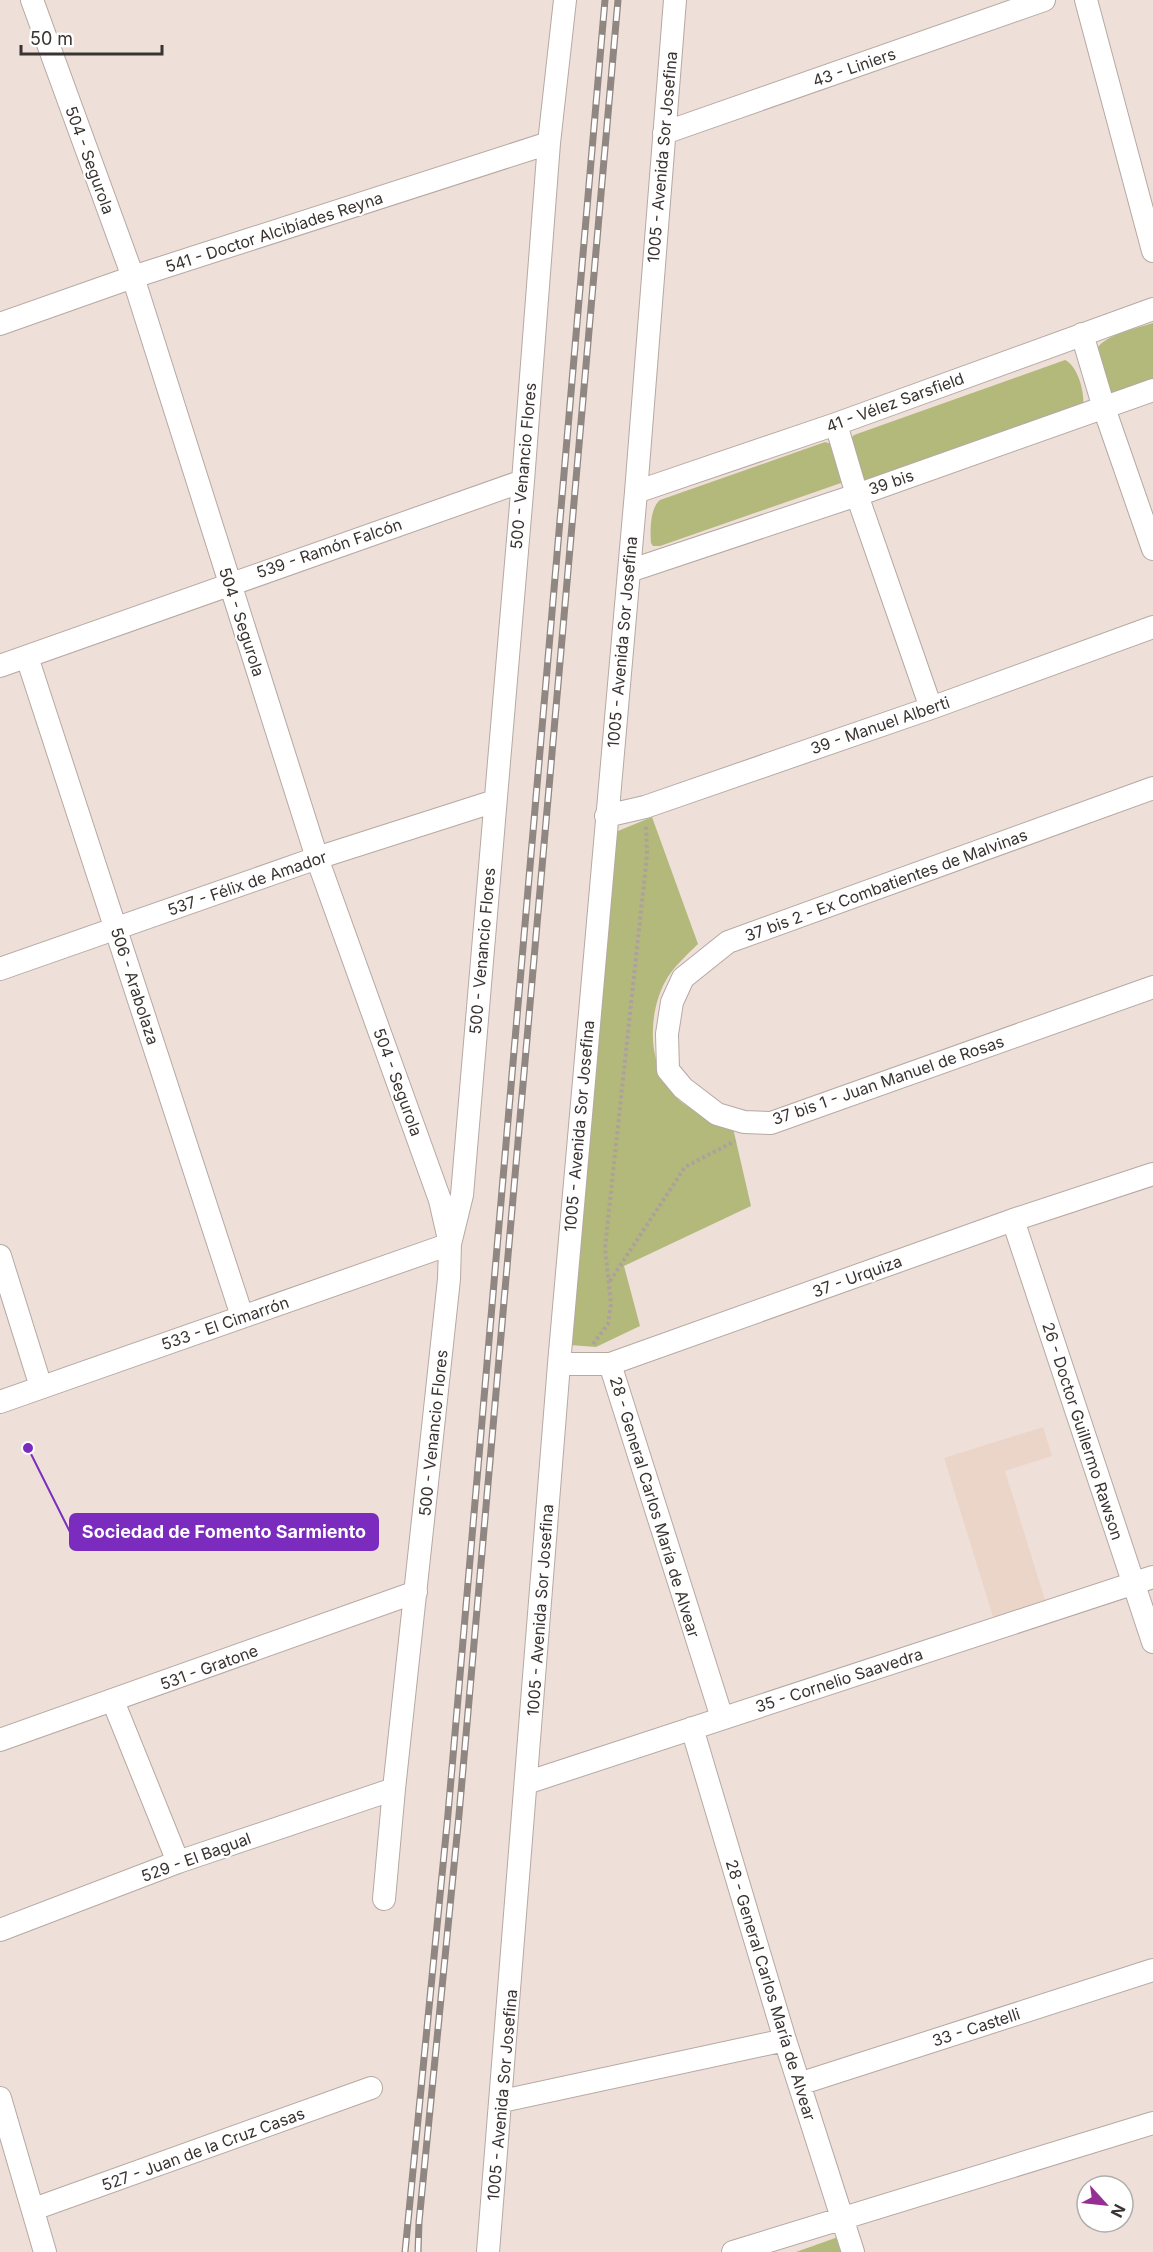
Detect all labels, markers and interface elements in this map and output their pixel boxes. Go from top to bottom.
scale bar [21,18,162,56]
text: 50 m [30,28,73,49]
street label: 43 - Liniers [810,43,898,91]
street label: 1005 - Avenida Sor Josefina [643,50,681,264]
street label: 504 - Segurola [61,103,119,217]
street label: 541 - Doctor Alcibíades Reyna [163,187,385,277]
street label: 41 - Vélez Sarsfield [823,368,967,436]
street label: 500 - Venancio Flores [506,382,540,550]
street label: 39 bis [866,465,916,499]
street label: 539 - Ramón Falcón [254,514,404,582]
street label: 1005 - Avenida Sor Josefina [603,535,641,749]
street label: 504 - Segurola [215,565,269,679]
street label: 39 - Manuel Alberti [808,692,952,758]
street label: 37 bis 2 - Ex Combatientes de Malvinas [742,824,1030,946]
street label: 537 - Félix de Amador [165,846,329,920]
street label: 500 - Venancio Flores [465,867,499,1035]
street label: 506 - Arabolaza [107,925,163,1047]
street label: 1005 - Avenida Sor Josefina [560,1019,598,1233]
street label: 504 - Segurola [369,1025,427,1139]
street label: 37 bis 1 - Juan Manuel de Rosas [770,1031,1006,1129]
street label: 37 - Urquiza [809,1251,905,1301]
street label: 533 - El Cimarrón [159,1292,291,1354]
street label: 26 - Doctor Guillermo Rawson [1038,1319,1128,1543]
street label: 500 - Venancio Flores [414,1349,452,1517]
street label: 28 - General Carlos María de Alvear [606,1374,704,1640]
street label: 1005 - Avenida Sor Josefina [523,1503,557,1717]
callout: Sociedad de Fomento Sarmiento [70,1514,378,1550]
text: Sociedad de Fomento Sarmiento [82,1521,366,1542]
street label: 531 - Gratone [157,1640,261,1694]
street label: 35 - Cornelio Saavedra [753,1643,925,1717]
street label: 529 - El Bagual [138,1828,254,1886]
street label: 28 - General Carlos María de Alvear [722,1857,820,2123]
street label: 1005 - Avenida Sor Josefina [483,1988,521,2202]
street label: 33 - Castelli [930,2003,1022,2051]
street label: 527 - Juan de la Cruz Casas [99,2103,307,2195]
north arrow [1075,2174,1135,2234]
text: N [1107,2201,1130,2221]

